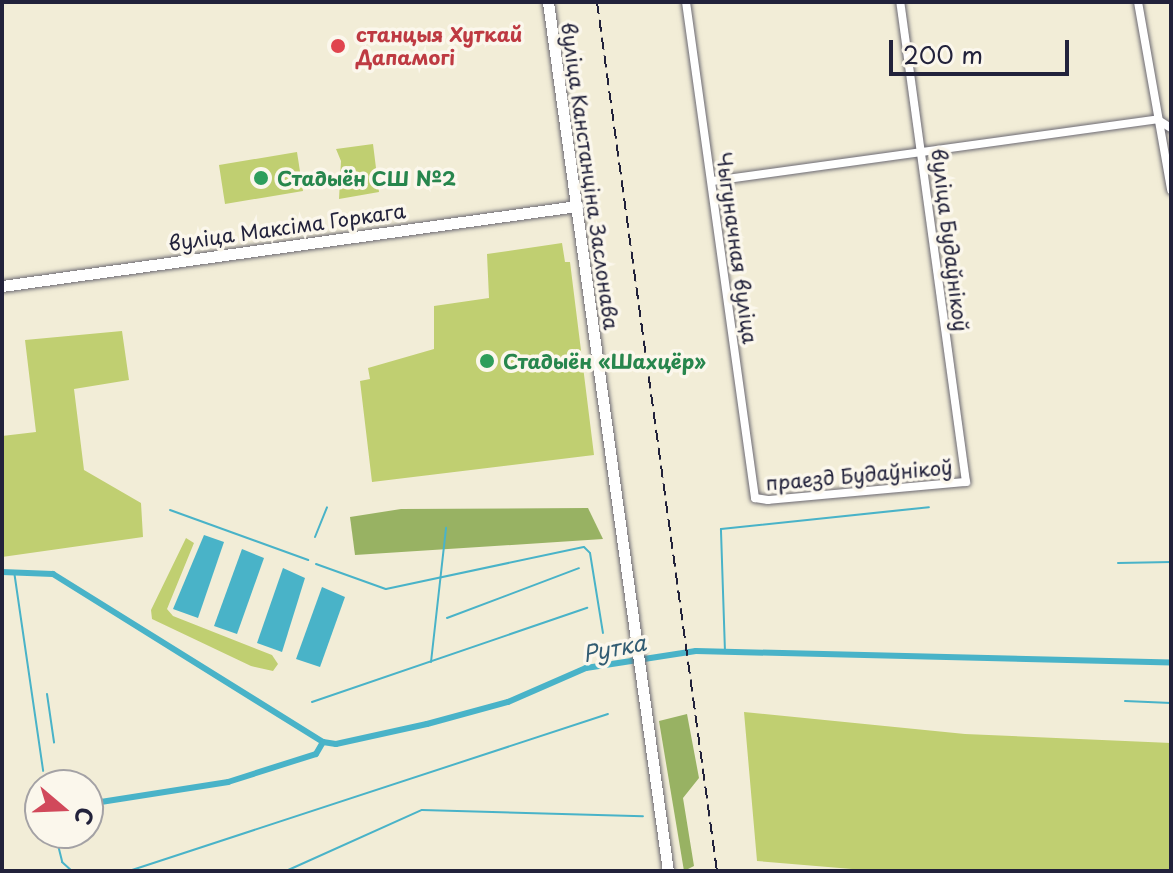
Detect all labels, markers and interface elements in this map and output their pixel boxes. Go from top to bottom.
street label: вуліца Канстанціна Заслонава [557,21,623,331]
place label: станцыя Хуткай Дапамогі [356,22,522,69]
scale bar [893,24,1073,74]
marker: станцыя Хуткай Дапамогі [327,35,349,57]
text: 200 m [903,36,983,72]
street label: вуліца Будаўнікоў [927,147,973,333]
street label: Чыгуначная вуліца [712,150,762,346]
place label: Стадыён СШ №2 [277,166,457,190]
marker: Стадыён СШ №2 [252,169,270,187]
street label: вуліца Максіма Горкага [166,198,408,256]
place label: Стадыён «Шахцёр» [503,349,706,373]
marker: Стадыён «Шахцёр» [478,352,496,370]
street label: праезд Будаўнікоў [765,455,953,495]
water label: Рутка [580,628,648,666]
north arrow [24,769,104,849]
text: С [67,803,104,830]

